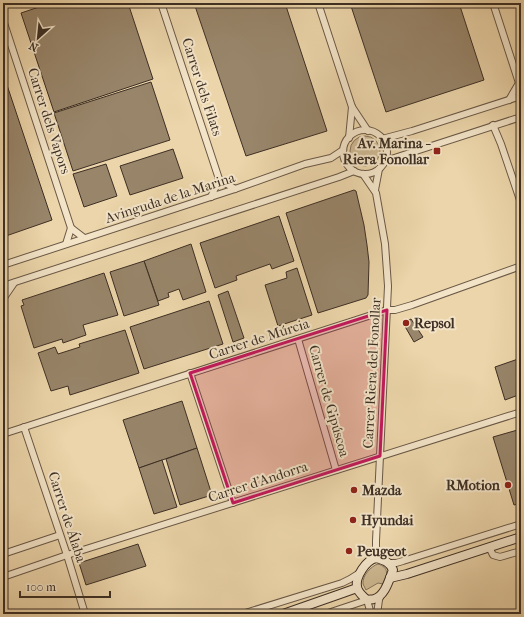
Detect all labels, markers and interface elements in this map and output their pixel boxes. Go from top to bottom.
north arrow [18,18,58,58]
street label: Carrer dels Filats [178,36,226,138]
text: N [26,38,40,54]
street label: Carrer dels Vapors [24,66,74,176]
place label: Av. Marina - Riera Fonollar [343,135,431,168]
marker: Av. Marina - Riera Fonollar [432,146,442,156]
street label: Avinguda de la Marina [102,169,238,227]
street label: Carrer Riera del Fonollar [360,297,384,449]
street label: Carrer de Múrcia [207,315,312,363]
place label: Repsol [414,315,455,332]
marker: Repsol [401,318,411,328]
street label: Carrer de Gipúscoa [305,343,353,459]
street label: Carrer d'Andorra [206,458,310,506]
street label: Carrer de Álaba [44,469,91,565]
place label: RMotion [446,477,501,494]
marker: RMotion [503,480,513,490]
place label: Mazda [361,482,402,499]
marker: Mazda [349,485,359,495]
place label: Hyundai [361,512,414,529]
marker: Hyundai [348,515,358,525]
place label: Peugeot [357,543,407,560]
marker: Peugeot [344,546,354,556]
scale bar [20,573,110,599]
text: 100 m [26,580,56,594]

